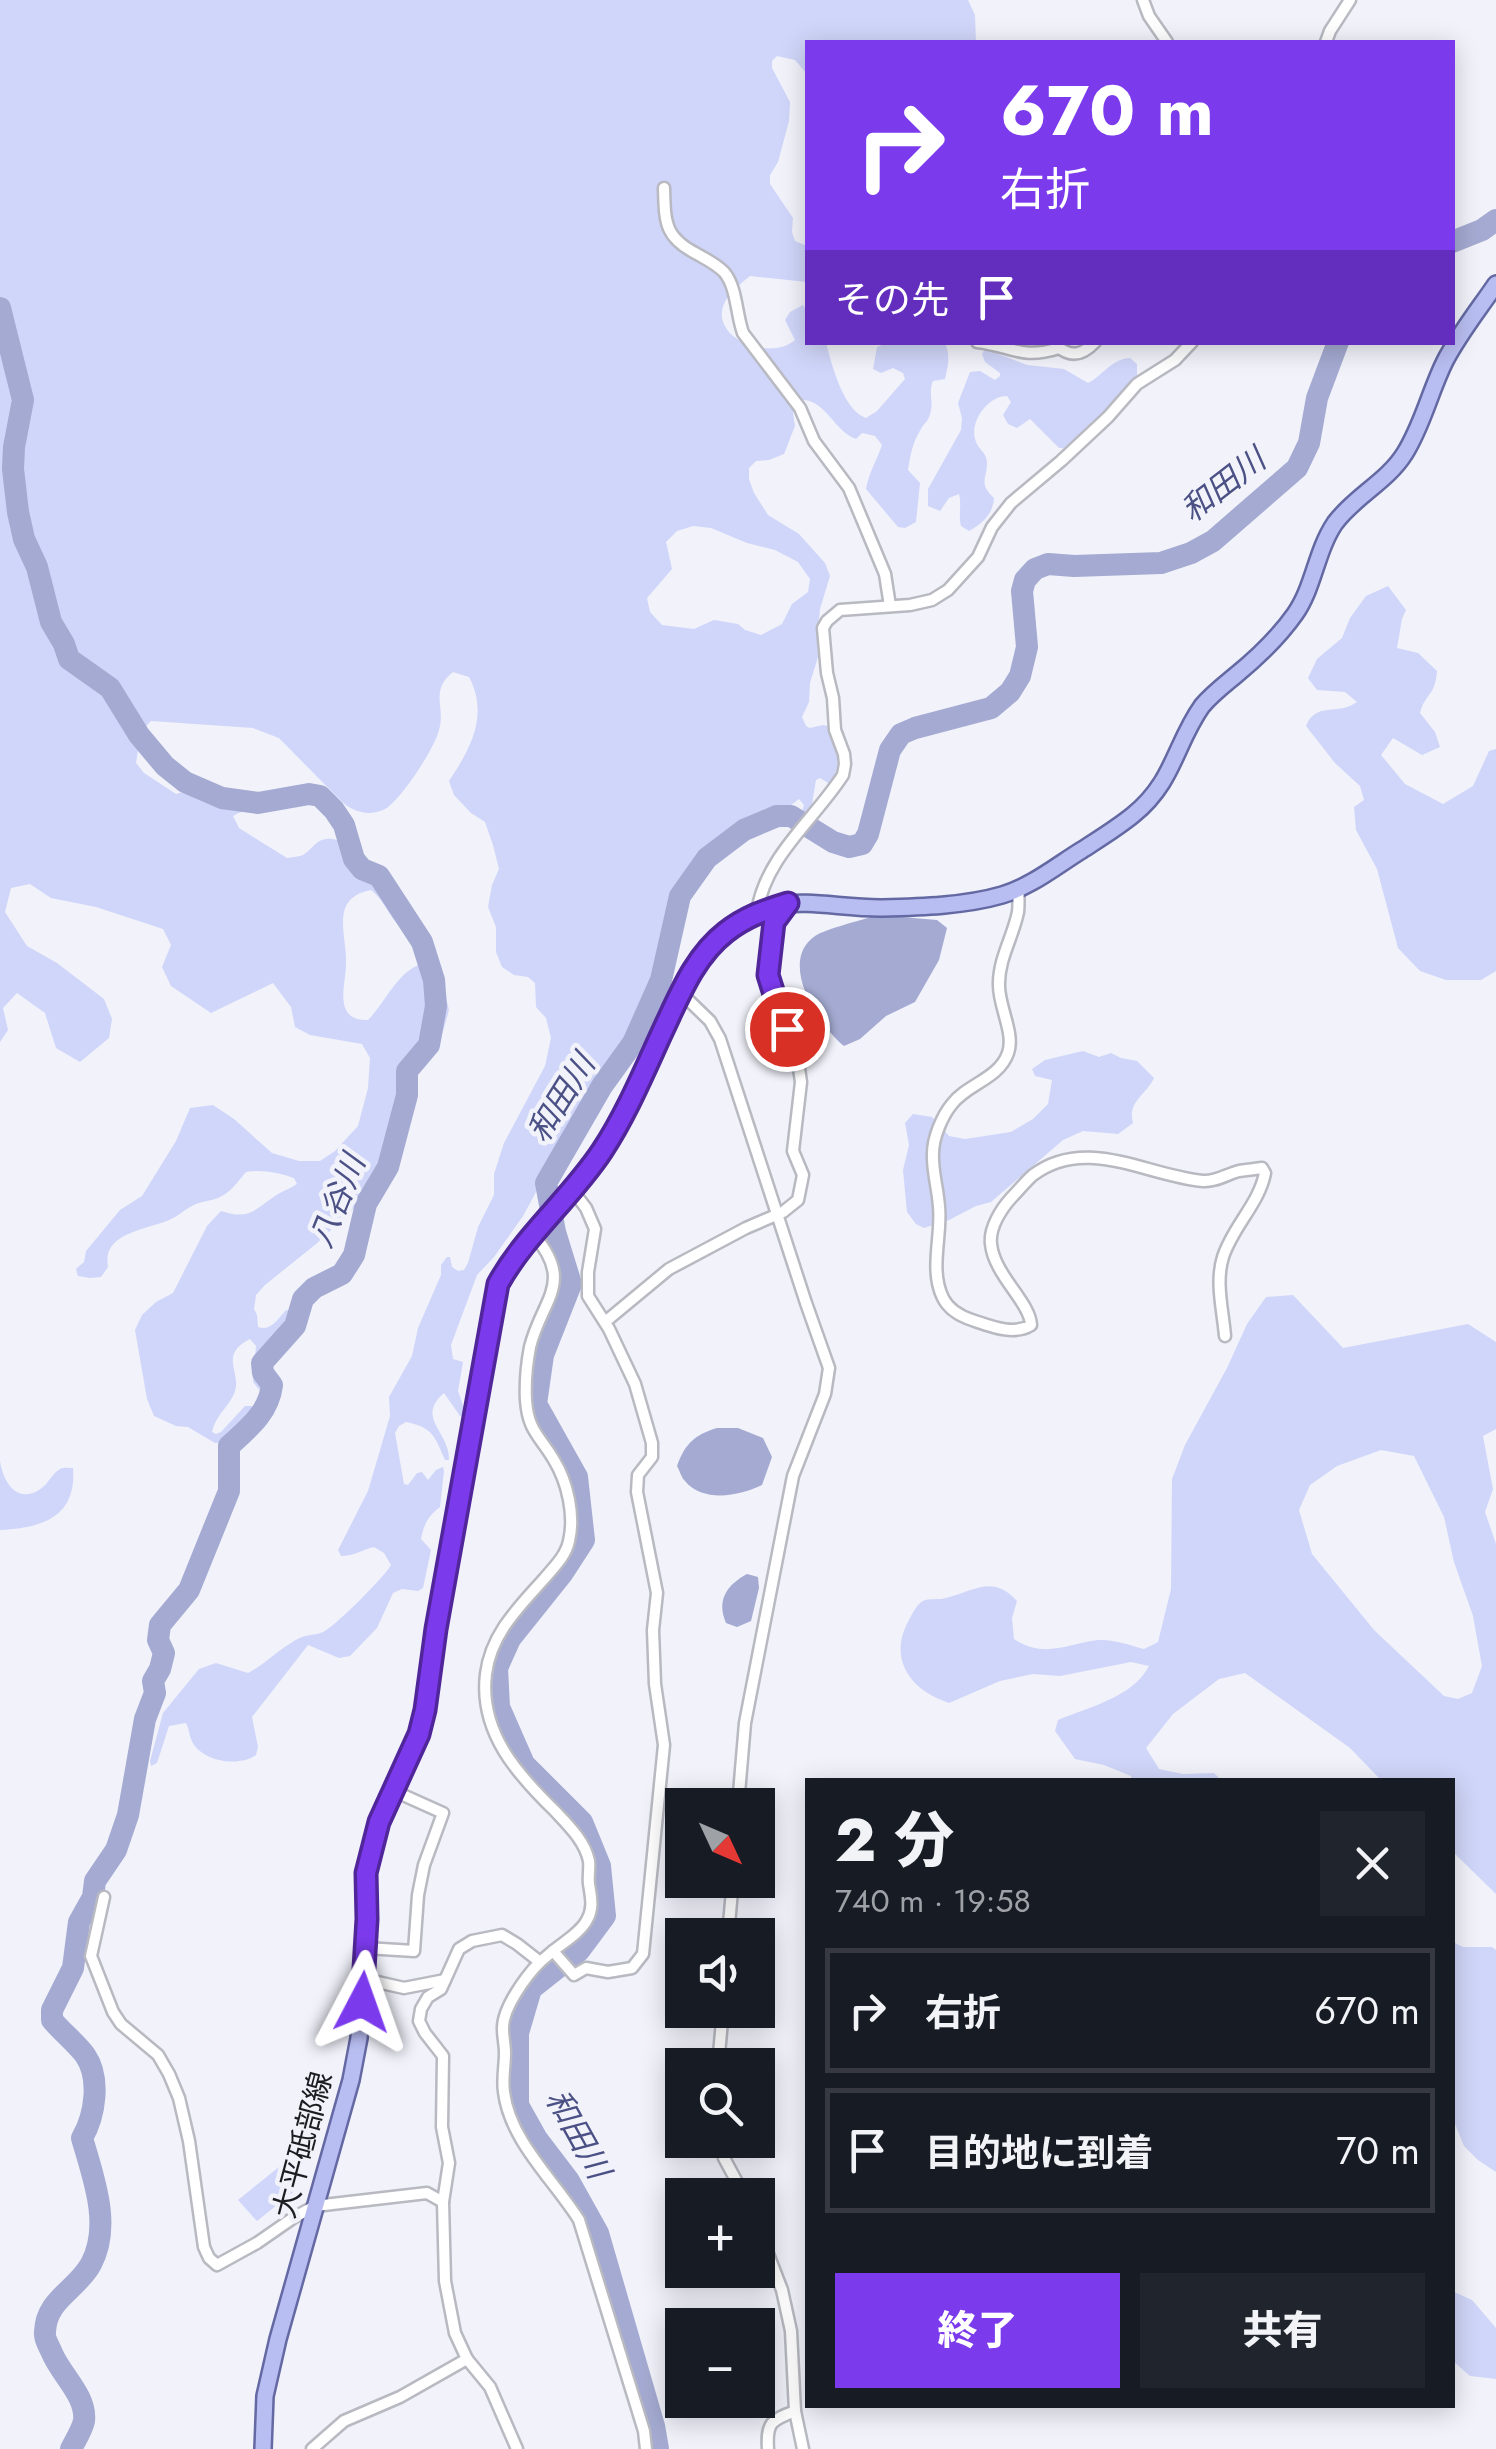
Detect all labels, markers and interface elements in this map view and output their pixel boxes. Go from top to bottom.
text: 670 m [1000,60,1214,161]
icon: right [835,80,965,210]
text: 右折 [1000,157,1090,222]
icon: arrive [969,270,1024,325]
text: その先 [835,272,949,327]
water label: 和田川 [1171,435,1277,533]
pin [745,987,830,1072]
icon: arrive [760,1002,815,1057]
water label: 和田川 [516,1043,608,1151]
water label: 八谷川 [298,1145,377,1254]
north arrow [665,1788,775,1898]
map controls [665,1788,775,2418]
text: 2 分 [835,1797,954,1884]
button: close [1320,1811,1425,1916]
text: 740 m · 19:58 [835,1878,1031,1924]
button: sound [665,1918,775,2028]
position arrow [310,1950,414,2054]
icon: right [840,1983,895,2038]
text: 670 m [1314,1983,1420,2038]
text: 右折 [925,1985,1001,2040]
button: search [665,2048,775,2158]
street label: 大平砥部線 [262,2067,343,2223]
water label: 和田川 [535,2081,623,2190]
icon: arrive [840,2123,895,2178]
text: 70 m [1336,2123,1420,2178]
text: 目的地に到着 [925,2125,1153,2180]
button: + [665,2178,775,2288]
button: 終了 [835,2273,1120,2388]
button: 共有 [1140,2273,1425,2388]
button: − [665,2308,775,2418]

